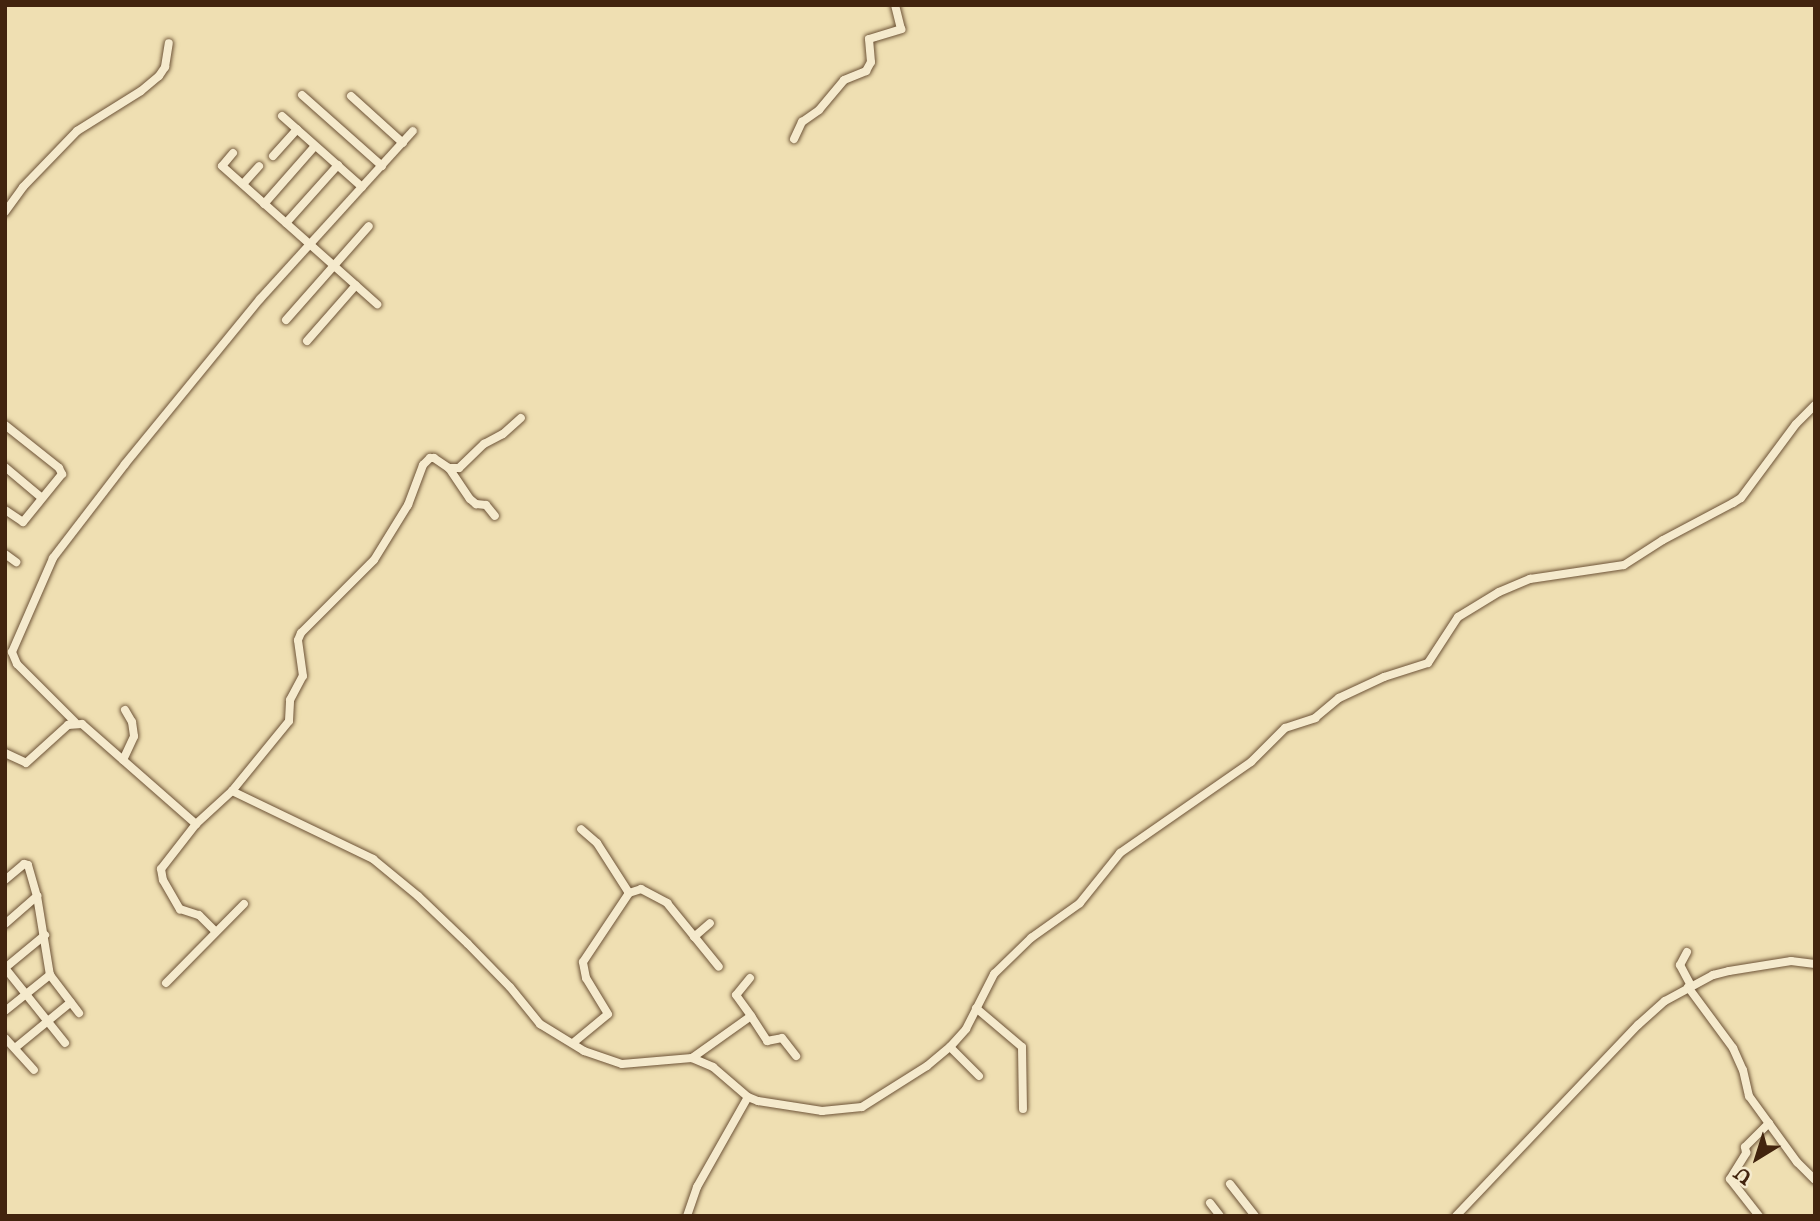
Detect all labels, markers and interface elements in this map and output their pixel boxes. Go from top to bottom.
north arrow [1722,1123,1792,1193]
text: U [1730,1160,1758,1189]

